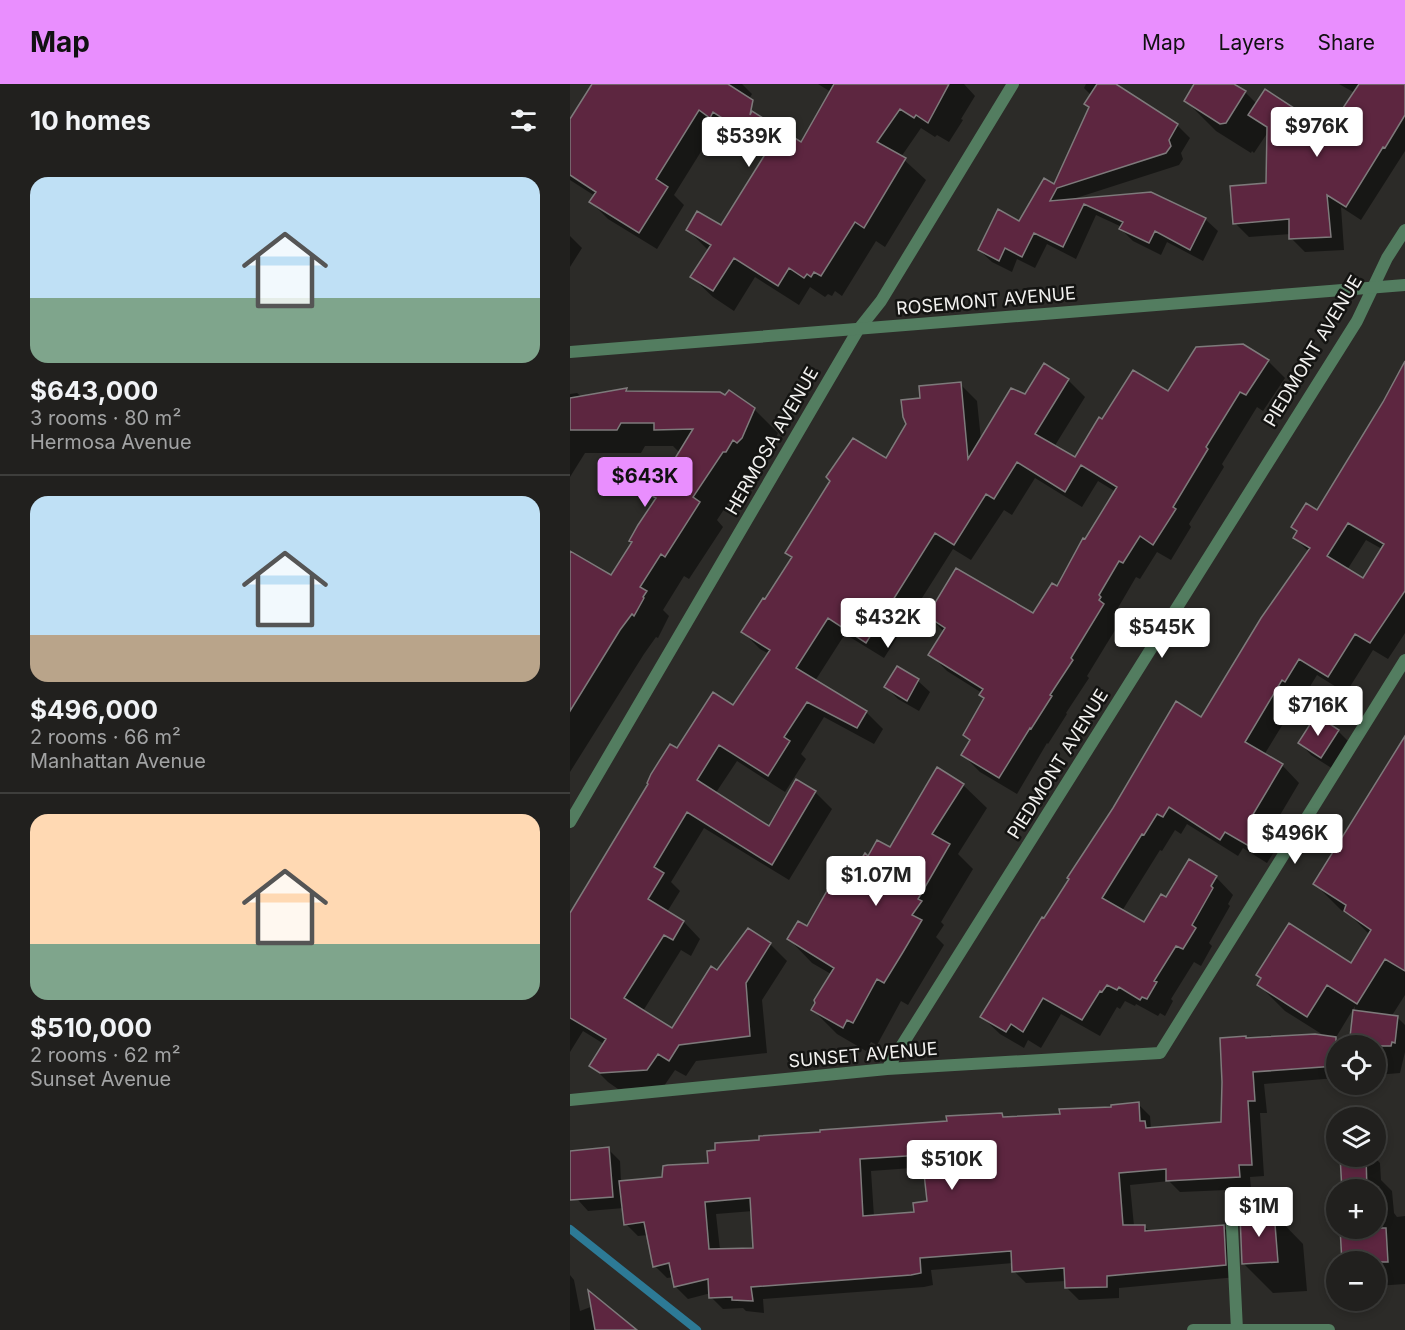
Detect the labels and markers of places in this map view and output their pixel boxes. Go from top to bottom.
pin: $976K [1275,107,1359,158]
pin: $539K [707,117,791,168]
pin: $643K [603,457,687,508]
pin: $432K [846,598,930,649]
pin: $545K [1120,608,1204,659]
pin: $716K [1276,686,1360,737]
pin: $496K [1253,814,1337,865]
pin: $1.07M [827,856,925,907]
pin: $510K [910,1140,994,1191]
pin: $1M [1230,1187,1288,1238]

